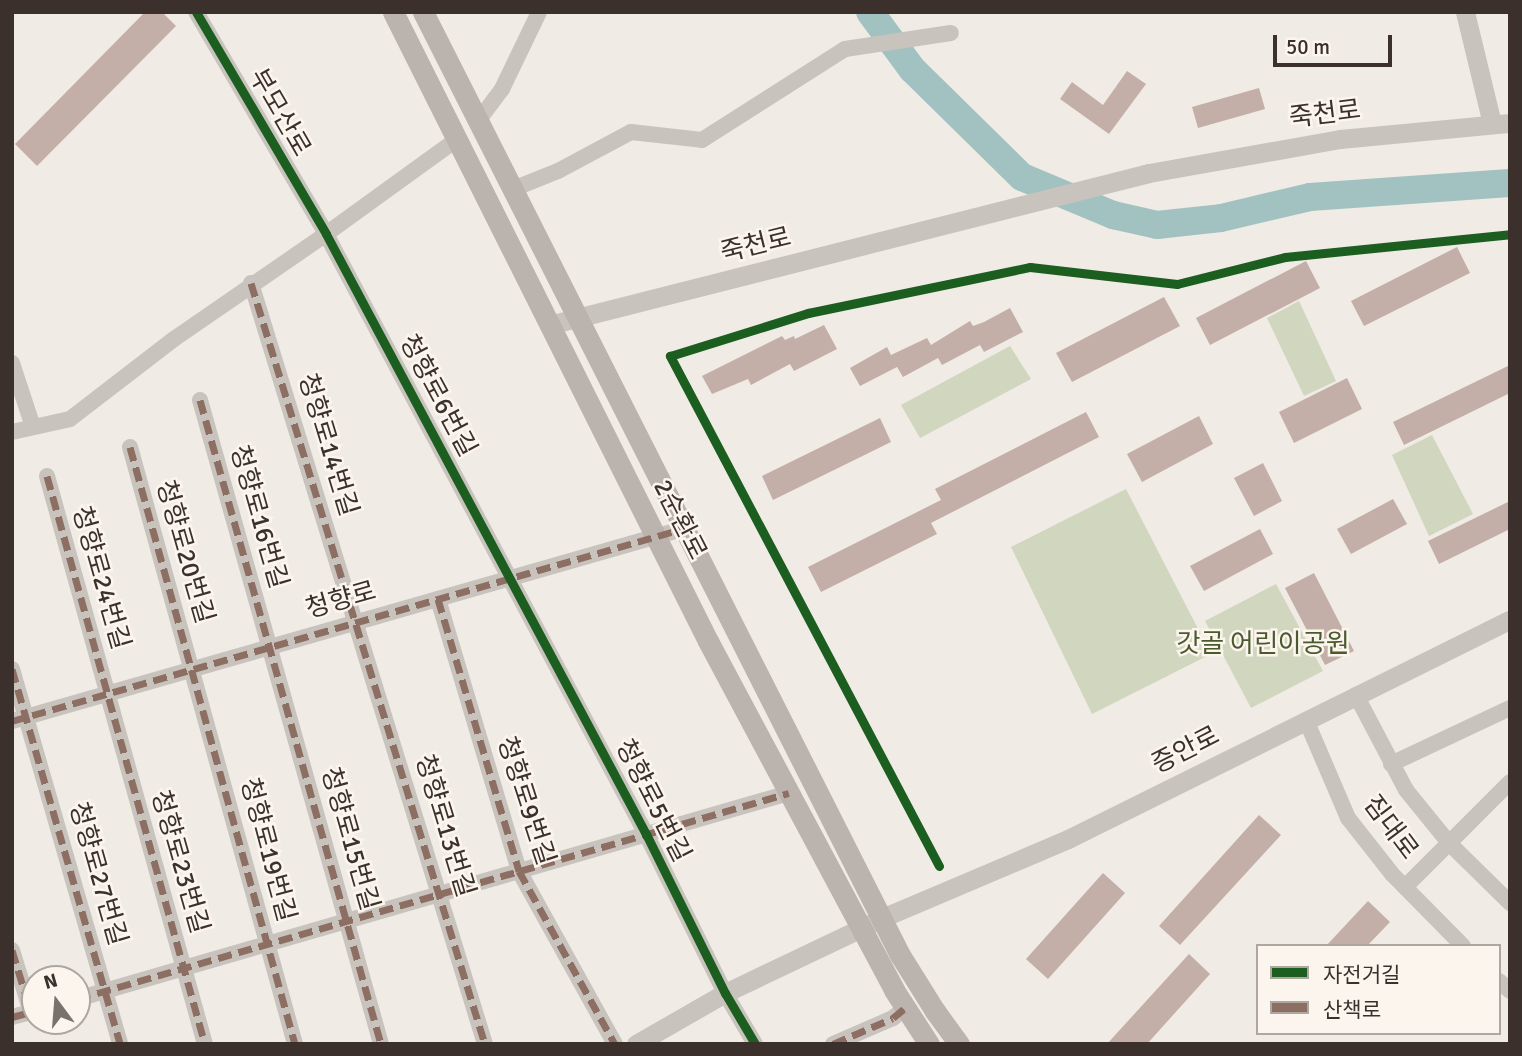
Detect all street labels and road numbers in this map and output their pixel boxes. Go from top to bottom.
street label: 부모산로 [242,64,316,162]
street label: 죽천로 [1287,95,1363,135]
street label: 죽천로 [717,222,795,270]
street label: 청향로6번길 [392,330,482,462]
street label: 청향로14번길 [290,370,364,520]
street label: 청향로16번길 [223,442,293,592]
street label: 2순환로 [646,475,712,565]
street label: 청향로20번길 [149,477,219,627]
street label: 청향로24번길 [65,503,135,653]
street label: 청향로 [302,576,380,626]
street label: 증안로 [1147,721,1225,781]
street label: 청향로9번길 [490,733,560,869]
street label: 청향로5번길 [608,734,696,868]
street label: 청향로13번길 [407,751,481,901]
street label: 청향로15번길 [314,764,384,914]
street label: 청향로19번길 [233,775,301,925]
street label: 청향로23번길 [144,787,214,937]
street label: 짐대로 [1356,790,1424,866]
street label: 청향로27번길 [62,799,132,949]

